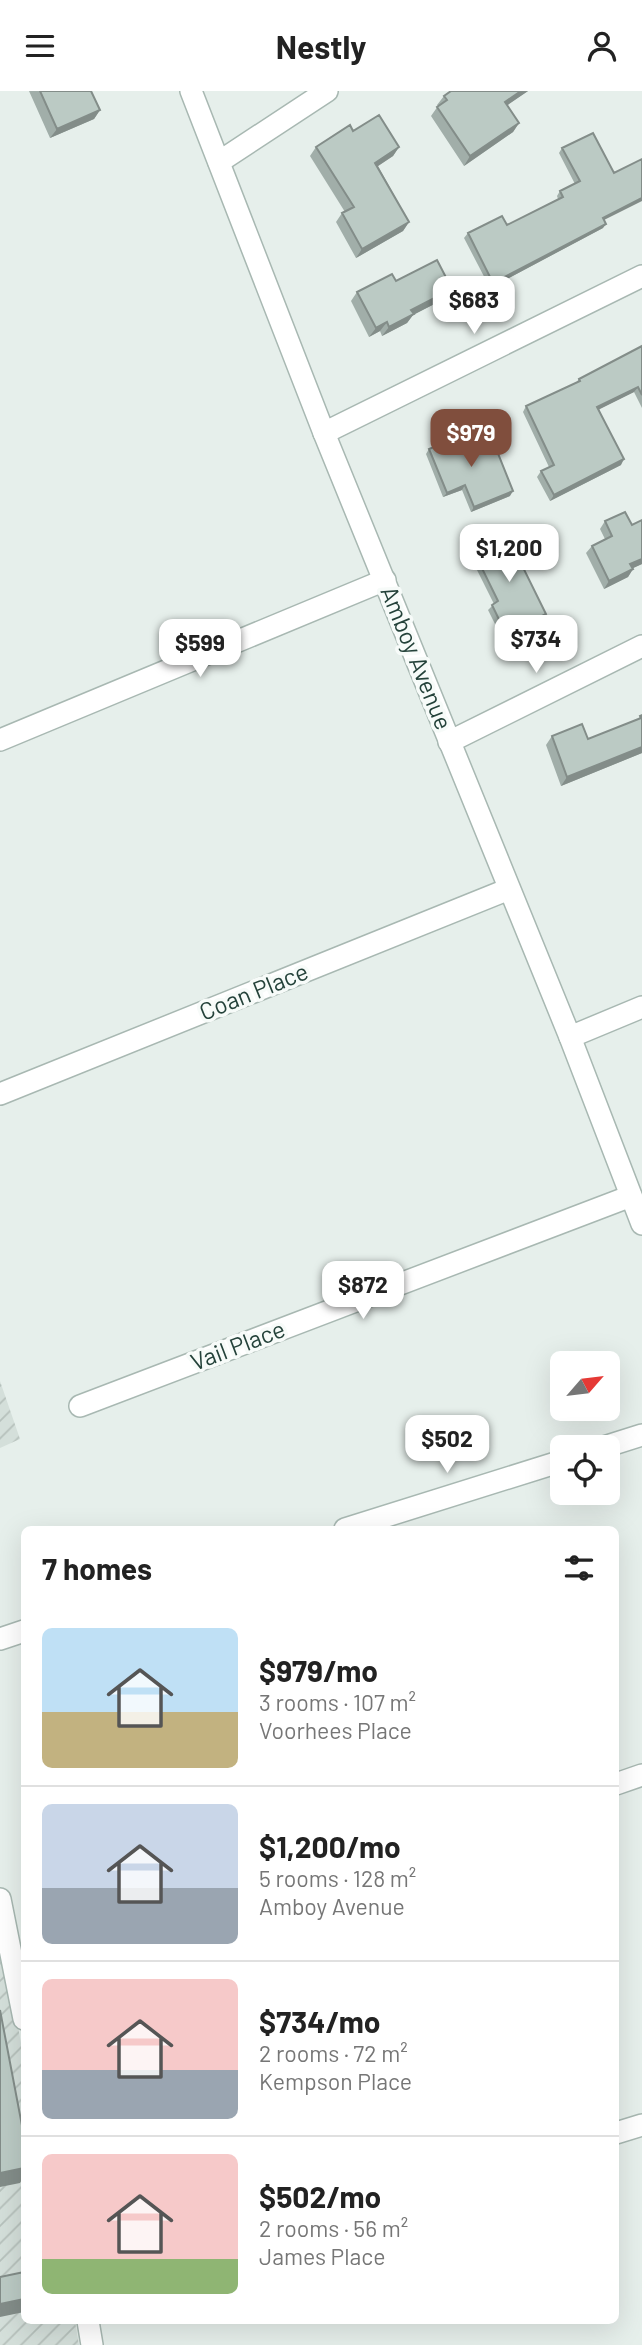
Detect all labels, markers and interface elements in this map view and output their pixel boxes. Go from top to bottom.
icon: menu [21,27,59,65]
text: Nestly [276,27,366,65]
icon: person [583,27,621,65]
pin: $683 [433,277,515,336]
text: $683 [449,285,499,313]
pin: $979 [430,409,512,469]
text: $979 [447,418,496,446]
pin: $1,200 [452,525,566,584]
text: $1,200 [476,533,542,561]
street label: Amboy Avenue [375,582,459,733]
pin: $734 [495,615,577,675]
pin: $599 [159,619,241,679]
text: $734 [511,624,561,652]
text: $599 [175,628,225,656]
street label: Coan Place [195,956,312,1026]
pin: $872 [322,1261,404,1321]
text: $872 [338,1270,388,1298]
street label: Vail Place [186,1313,289,1376]
north arrow [550,1351,620,1421]
map controls [550,1351,620,1505]
pin: $502 [406,1415,488,1475]
text: $502 [421,1424,473,1452]
button: locate [550,1435,620,1505]
icon: filters [560,1549,598,1587]
text: 7 homes [42,1550,152,1586]
text: $979/mo [259,1652,378,1688]
icon: home [98,1656,182,1740]
text: 3 rooms · 107 m² [259,1688,416,1716]
text: Voorhees Place [259,1716,412,1744]
text: $1,200/mo [259,1828,401,1864]
icon: home [98,1832,182,1916]
text: 5 rooms · 128 m² [259,1864,416,1892]
text: Amboy Avenue [259,1892,405,1920]
text: $734/mo [259,2003,380,2039]
icon: home [98,2007,182,2091]
text: 2 rooms · 72 m² [259,2039,408,2067]
text: Kempson Place [259,2067,412,2095]
text: $502/mo [259,2178,381,2214]
icon: home [98,2182,182,2266]
text: 2 rooms · 56 m² [259,2214,408,2242]
text: James Place [259,2242,385,2270]

